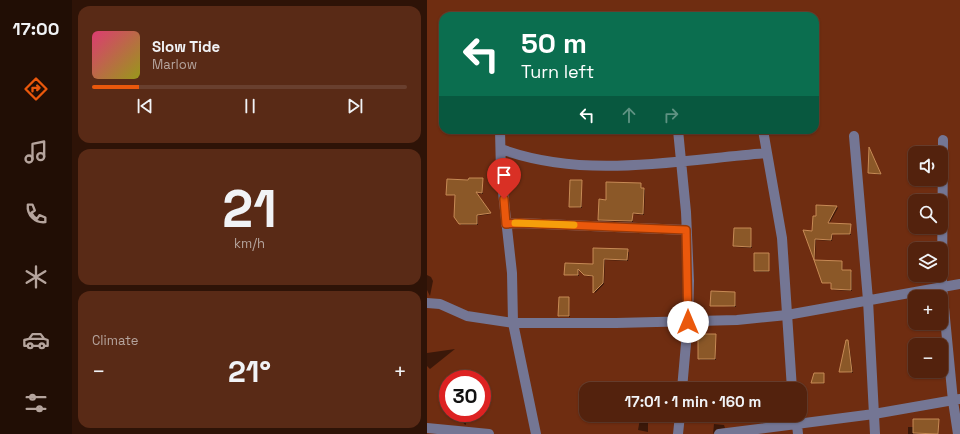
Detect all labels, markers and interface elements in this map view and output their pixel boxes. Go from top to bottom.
text: 17:00 [13,17,59,40]
text: 50 m [521,25,587,61]
icon: left [455,28,507,80]
text: Slow Tide [152,37,220,56]
text: Marlow [152,56,197,73]
text: Turn left [521,60,594,83]
icon: directions [22,75,50,103]
icon: previous [134,95,156,117]
icon: pause [239,95,261,117]
icon: next [344,95,366,117]
icon: left [576,104,598,126]
icon: ahead [618,104,640,126]
icon: right [660,104,682,126]
icon: music [22,138,50,166]
map controls [908,146,948,378]
button: sound [908,146,948,186]
pin [487,158,521,199]
icon: arrive [493,164,515,186]
text: 21 [222,176,277,242]
button: search [908,194,948,234]
icon: phone [22,200,50,228]
text: km/h [234,235,265,252]
button: layers [908,242,948,282]
icon: climate [22,263,50,291]
button: + [908,290,948,330]
position arrow [667,301,709,343]
icon: car [22,326,50,354]
text: Climate [92,332,138,349]
button: − [908,338,948,378]
text: 21° [228,352,271,391]
text: − [92,357,106,385]
text: + [393,357,407,385]
speed limit sign: 30 [439,370,491,422]
icon: filters [22,389,50,417]
text: 17:01 · 1 min · 160 m [625,392,761,411]

